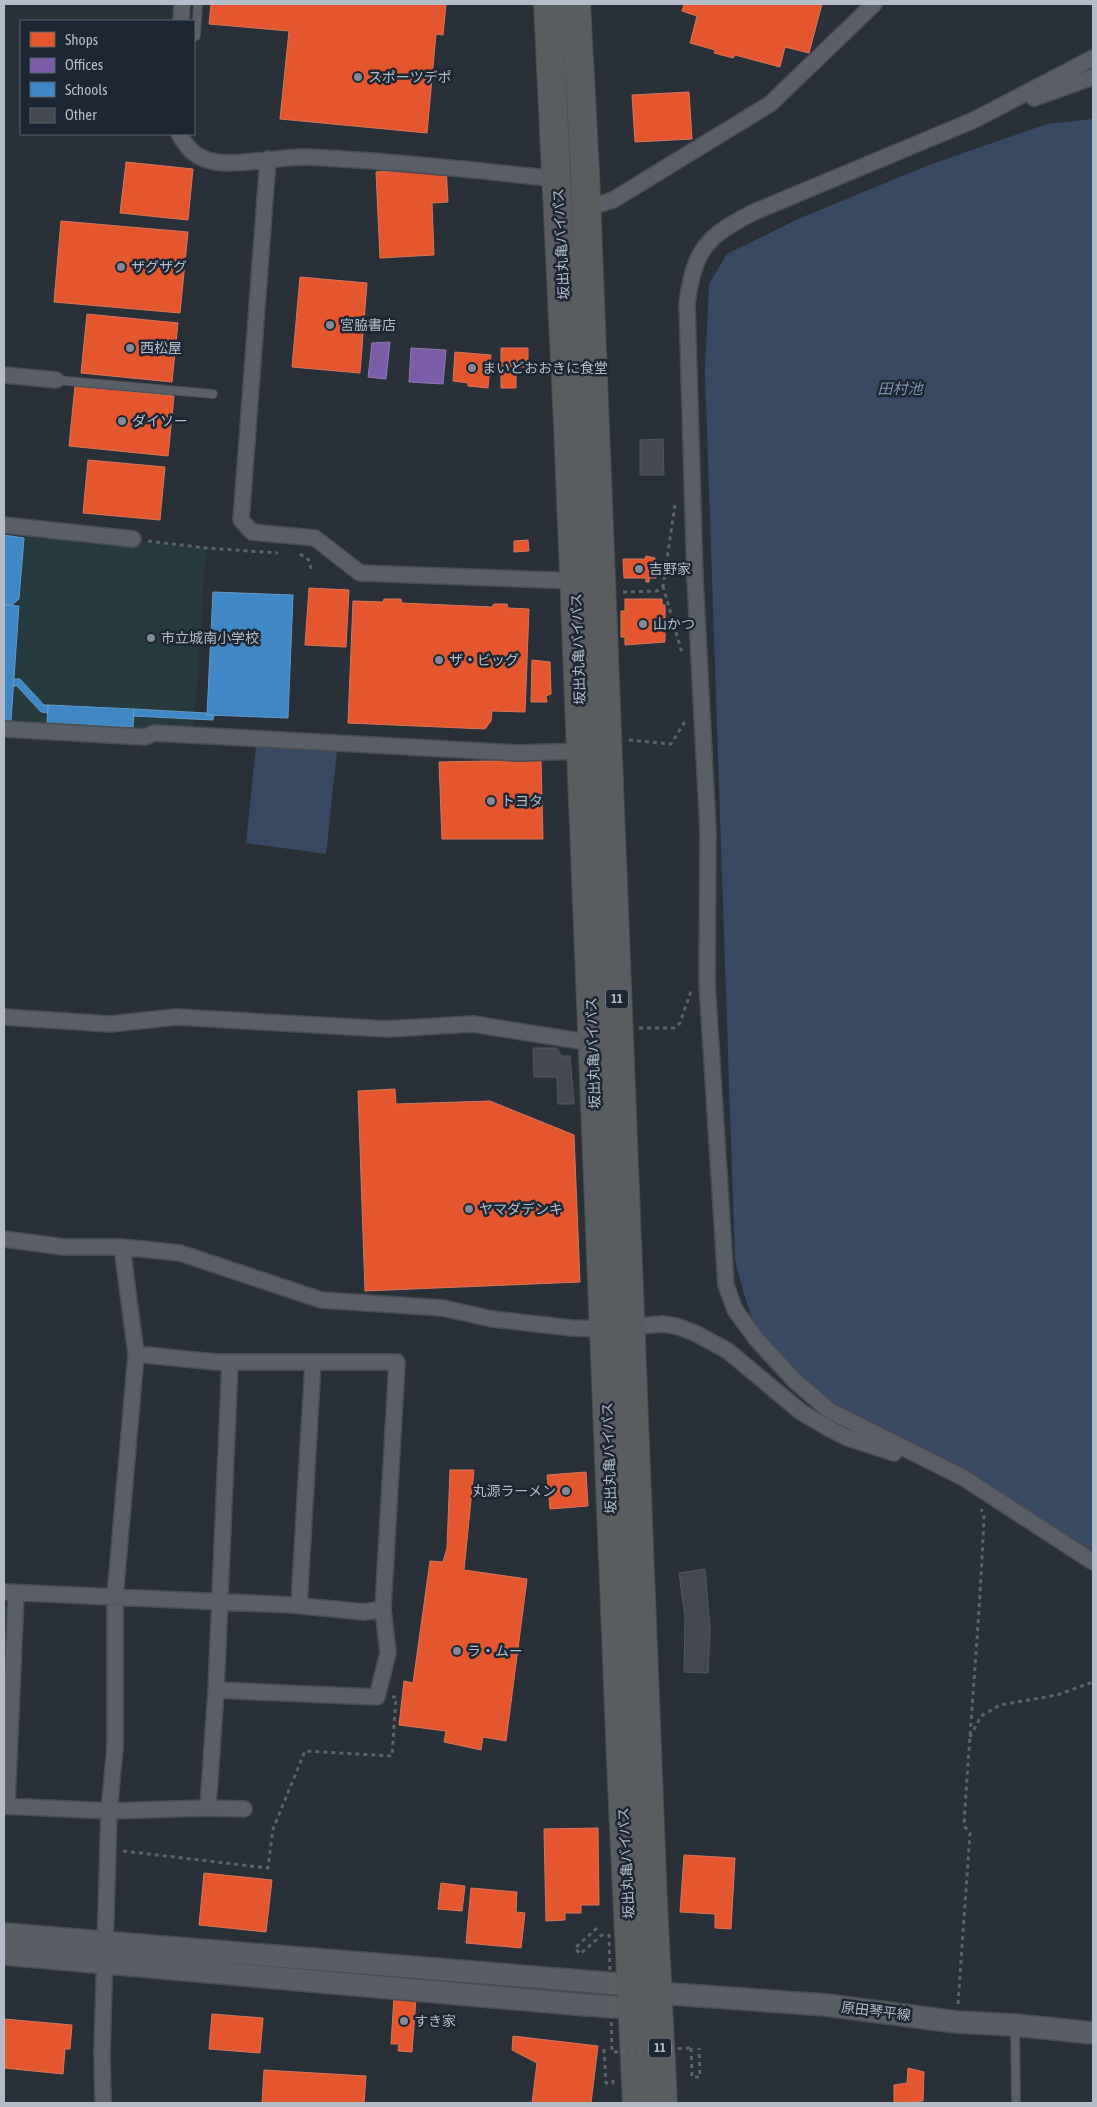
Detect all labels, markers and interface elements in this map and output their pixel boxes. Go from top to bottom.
legend [20,20,195,135]
text: Shops [65,31,98,48]
text: Offices [65,56,103,73]
place label: スポーツデポ [368,69,452,85]
marker: スポーツデポ [352,71,364,83]
text: Schools [65,81,108,98]
text: Other [65,106,97,123]
street label: 坂出丸亀バイパス [550,188,572,300]
place label: ザグザグ [131,259,187,275]
marker: ザグザグ [115,261,127,273]
place label: 宮脇書店 [340,317,396,333]
marker: 宮脇書店 [324,319,336,331]
place label: 西松屋 [140,340,182,356]
marker: 西松屋 [124,342,136,354]
place label: まいどおおきに食堂 [482,360,608,376]
marker: まいどおおきに食堂 [466,362,478,374]
water label: 田村池 [877,380,924,397]
place label: ダイソー [132,413,188,429]
marker: ダイソー [116,415,128,427]
place label: 吉野家 [649,561,691,577]
marker: 吉野家 [633,563,645,575]
street label: 坂出丸亀バイパス [568,593,588,705]
place label: 山かつ [653,616,695,632]
marker: 山かつ [637,618,649,630]
place label: 市立城南小学校 [161,630,259,646]
marker: 市立城南小学校 [145,632,157,644]
place label: ザ・ビッグ [449,652,519,668]
marker: ザ・ビッグ [433,654,445,666]
place label: トヨタ [501,793,543,809]
marker: トヨタ [485,795,497,807]
road number: 11 [606,990,628,1009]
street label: 坂出丸亀バイパス [583,997,603,1109]
place label: ヤマダデンキ [479,1201,563,1217]
marker: ヤマダデンキ [463,1203,475,1215]
street label: 坂出丸亀バイパス [599,1402,619,1514]
place label: 丸源ラーメン [473,1483,556,1499]
marker: 丸源ラーメン [560,1485,572,1497]
place label: ラ・ムー [467,1643,523,1659]
marker: ラ・ムー [451,1645,463,1657]
street label: 坂出丸亀バイパス [615,1807,637,1919]
street label: 原田琴平線 [840,1999,912,2023]
place label: すき家 [414,2013,456,2029]
marker: すき家 [398,2015,410,2027]
road number: 11 [649,2039,671,2058]

